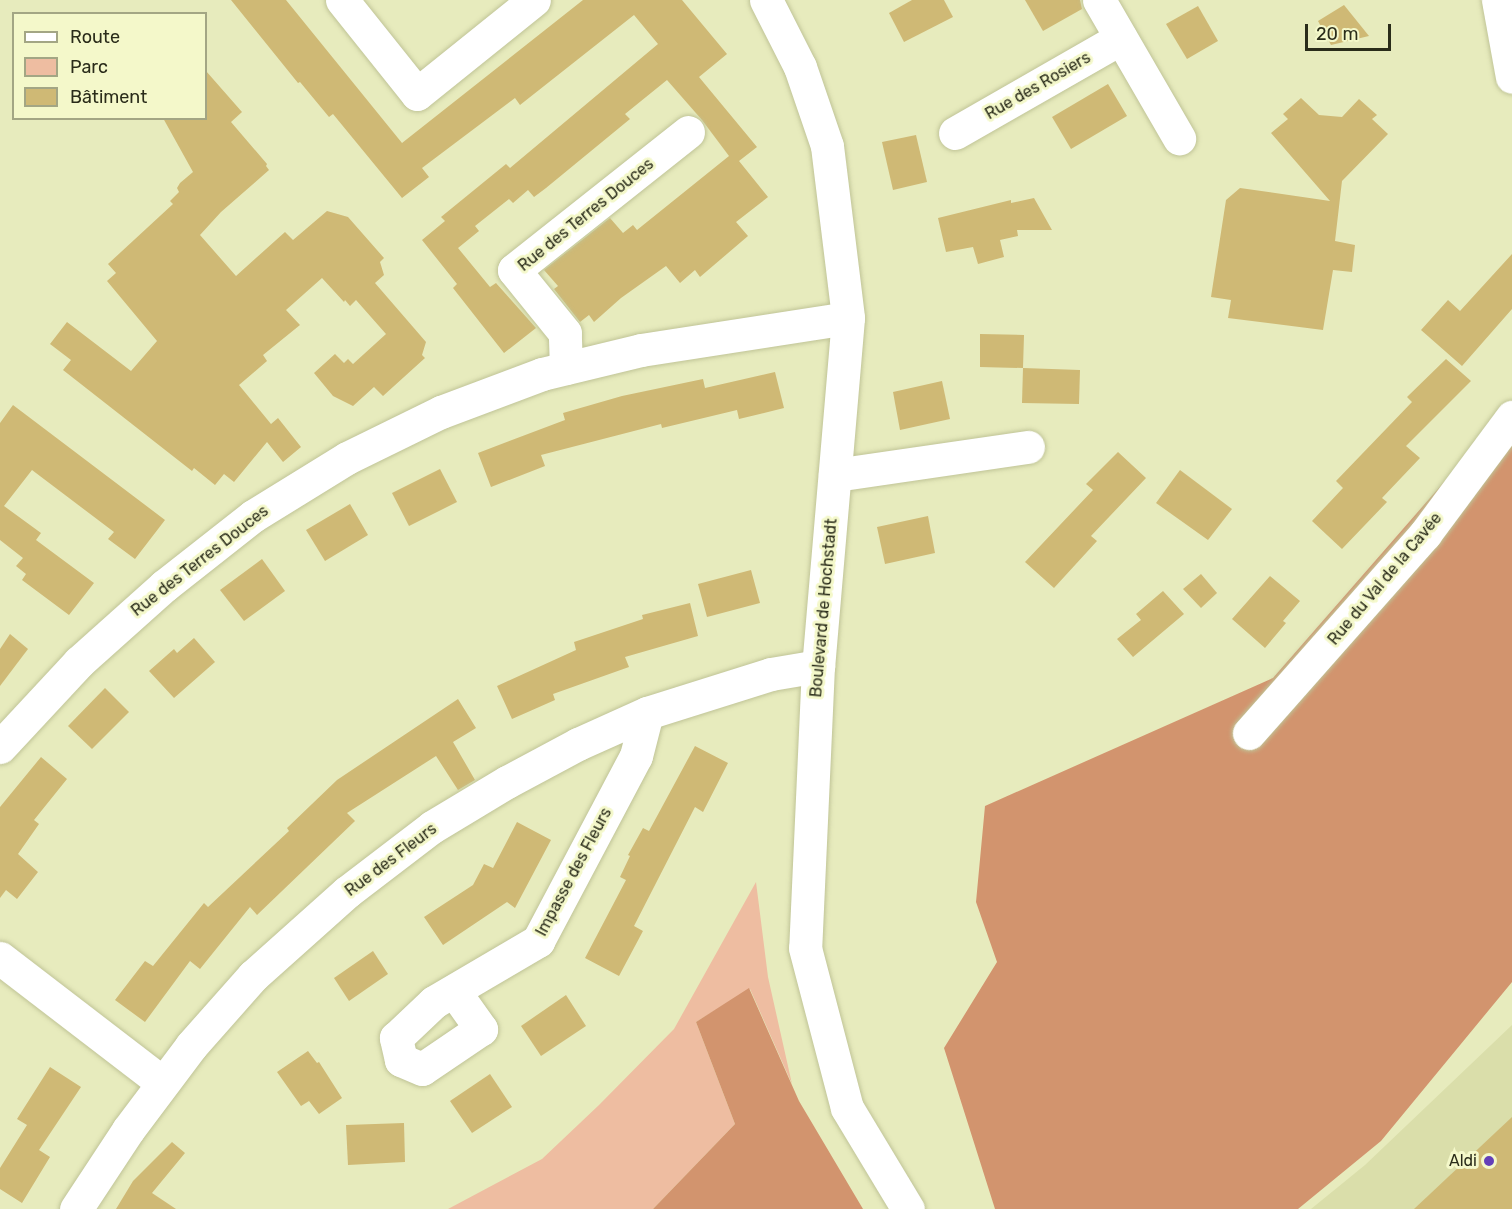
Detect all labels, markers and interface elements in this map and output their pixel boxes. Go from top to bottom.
legend [12,12,207,120]
scale bar [1308,12,1394,50]
text: 20 m [1316,23,1358,45]
text: Route [70,26,120,48]
street label: Rue des Rosiers [982,48,1094,124]
text: Parc [70,56,108,78]
text: Bâtiment [70,86,147,108]
street label: Rue des Terres Douces [514,154,658,276]
street label: Rue des Terres Douces [127,501,273,621]
street label: Rue du Val de la Cavée [1324,509,1446,649]
street label: Boulevard de Hochstadt [807,518,841,698]
street label: Impasse des Fleurs [532,804,616,940]
street label: Rue des Fleurs [341,819,441,901]
place label: Aldi [1449,1151,1477,1171]
marker: Aldi [1482,1154,1496,1168]

